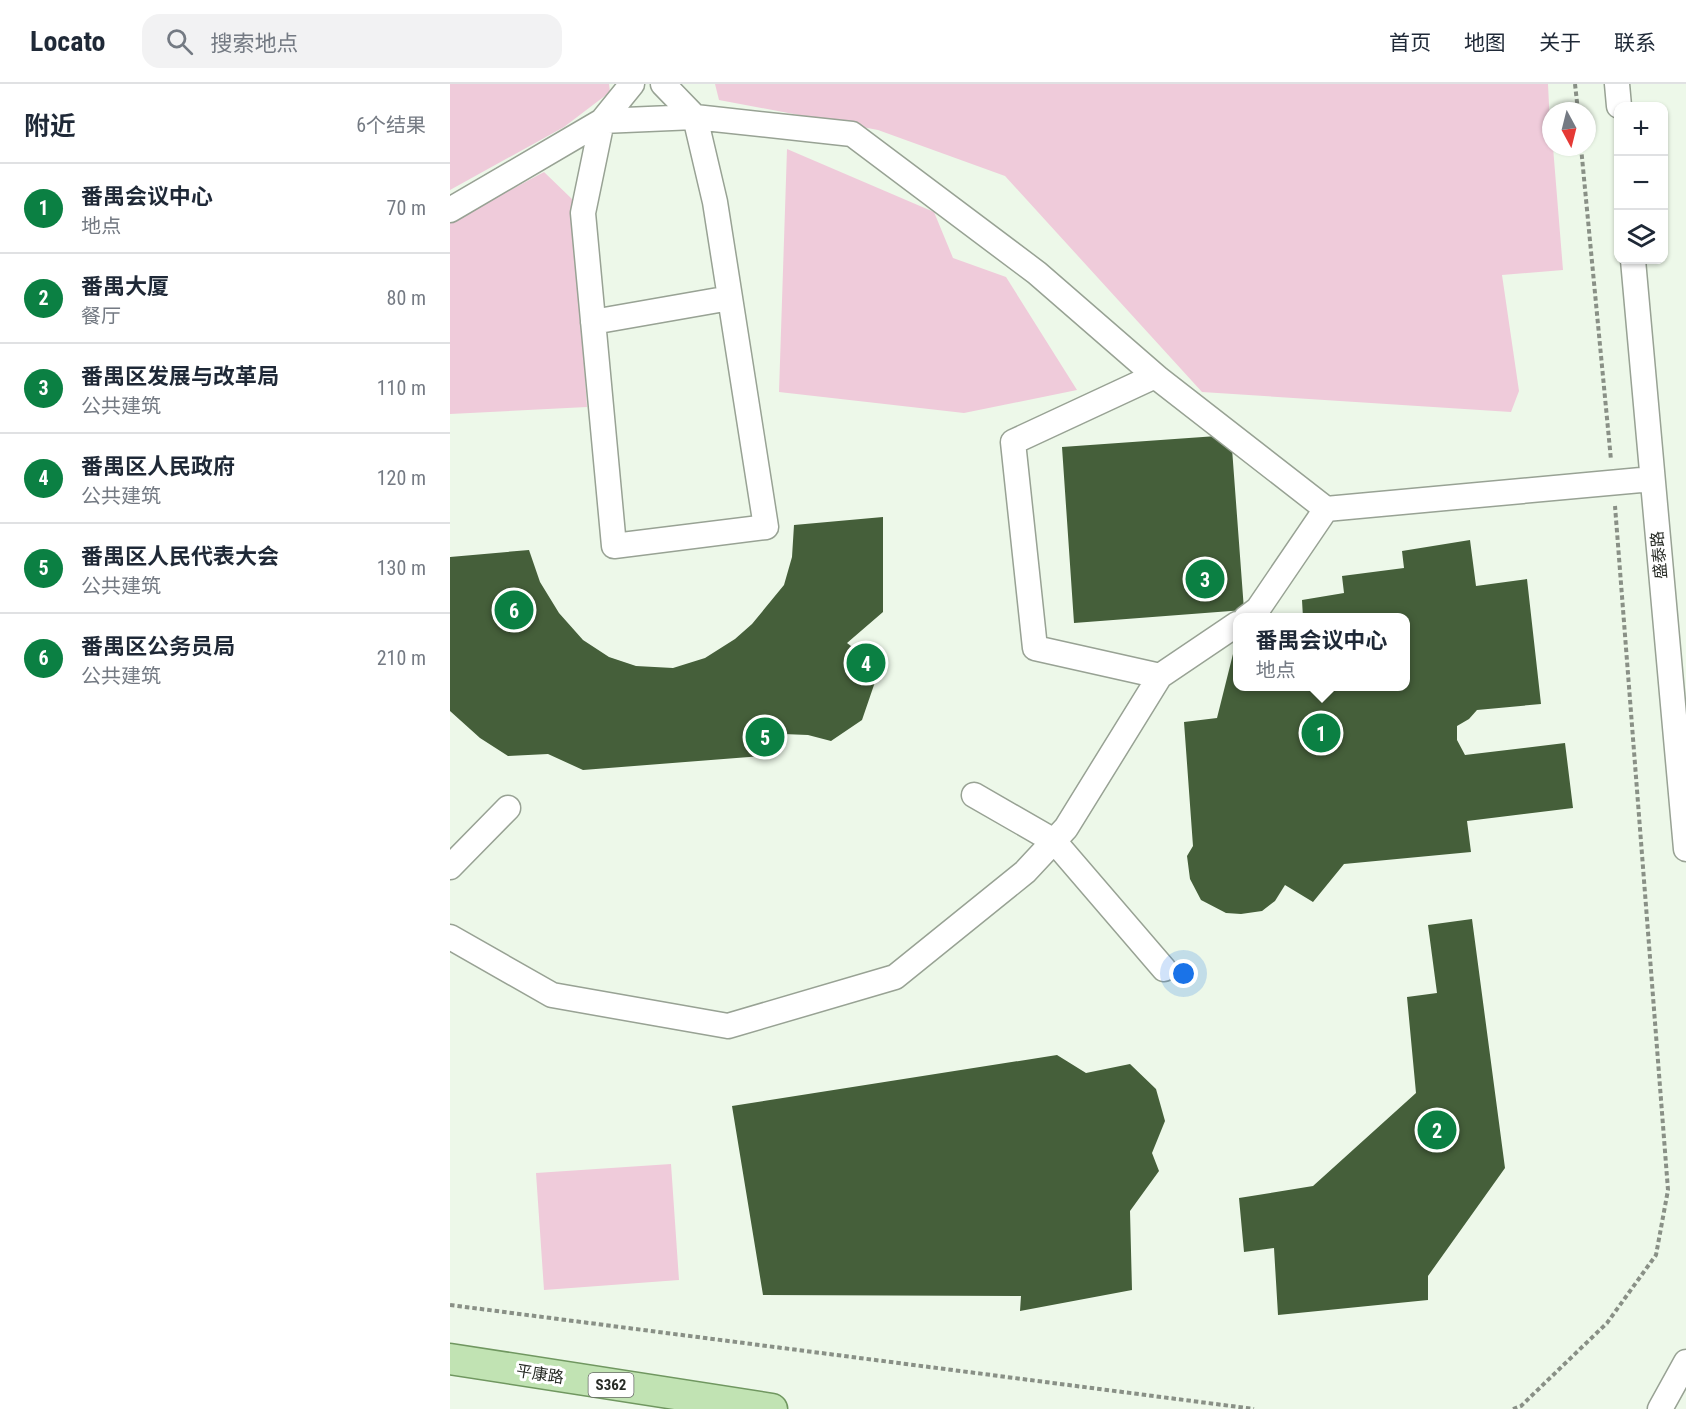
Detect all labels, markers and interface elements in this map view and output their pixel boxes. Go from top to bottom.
search box [142,14,562,68]
text: Locato [30,25,106,58]
icon: search [163,25,196,58]
text: 搜索地点 [211,31,299,56]
text: 首页 [1389,31,1431,55]
text: 地图 [1464,31,1506,55]
text: 关于 [1539,31,1581,55]
text: 联系 [1614,31,1656,55]
north arrow [1542,102,1596,156]
map controls [1614,102,1668,264]
button: + [1614,102,1668,156]
text: 附近 [24,111,76,141]
text: 6个结果 [356,113,426,137]
button: − [1614,156,1668,210]
text: 番禺会议中心 [81,184,213,209]
text: 1 [38,196,49,220]
text: 70 m [387,196,426,220]
button: layers [1614,210,1668,264]
text: 地点 [81,214,121,238]
text: 番禺大厦 [81,274,169,299]
text: 2 [38,286,49,310]
text: 80 m [387,286,426,310]
text: 餐厅 [81,304,121,328]
text: 番禺区发展与改革局 [81,364,279,389]
text: 3 [38,376,49,400]
text: 110 m [377,376,426,400]
text: 公共建筑 [81,394,161,418]
text: 番禺区人民政府 [81,454,235,479]
text: 4 [38,466,49,490]
text: 120 m [377,466,426,490]
text: 公共建筑 [81,484,161,508]
street label: 盛泰路 [1647,530,1671,580]
text: 番禺区人民代表大会 [81,544,279,569]
text: 5 [38,556,49,580]
text: 130 m [377,556,426,580]
pin: 3 [1186,556,1224,602]
text: 公共建筑 [81,574,161,598]
pin: 6 [494,588,534,632]
popup [1233,613,1410,691]
text: 番禺会议中心 [1255,628,1388,653]
text: 番禺区公务员局 [81,634,235,659]
pin: 4 [846,640,886,686]
text: 6 [38,646,49,670]
text: 210 m [377,646,426,670]
text: 地点 [1255,658,1295,682]
text: 公共建筑 [81,664,161,688]
pin: 1 [1302,710,1340,756]
pin: 5 [746,714,784,760]
your location [1169,959,1198,988]
pin: 2 [1418,1108,1456,1152]
street label: 平康路 [515,1361,565,1387]
road number: S362 [588,1373,634,1397]

